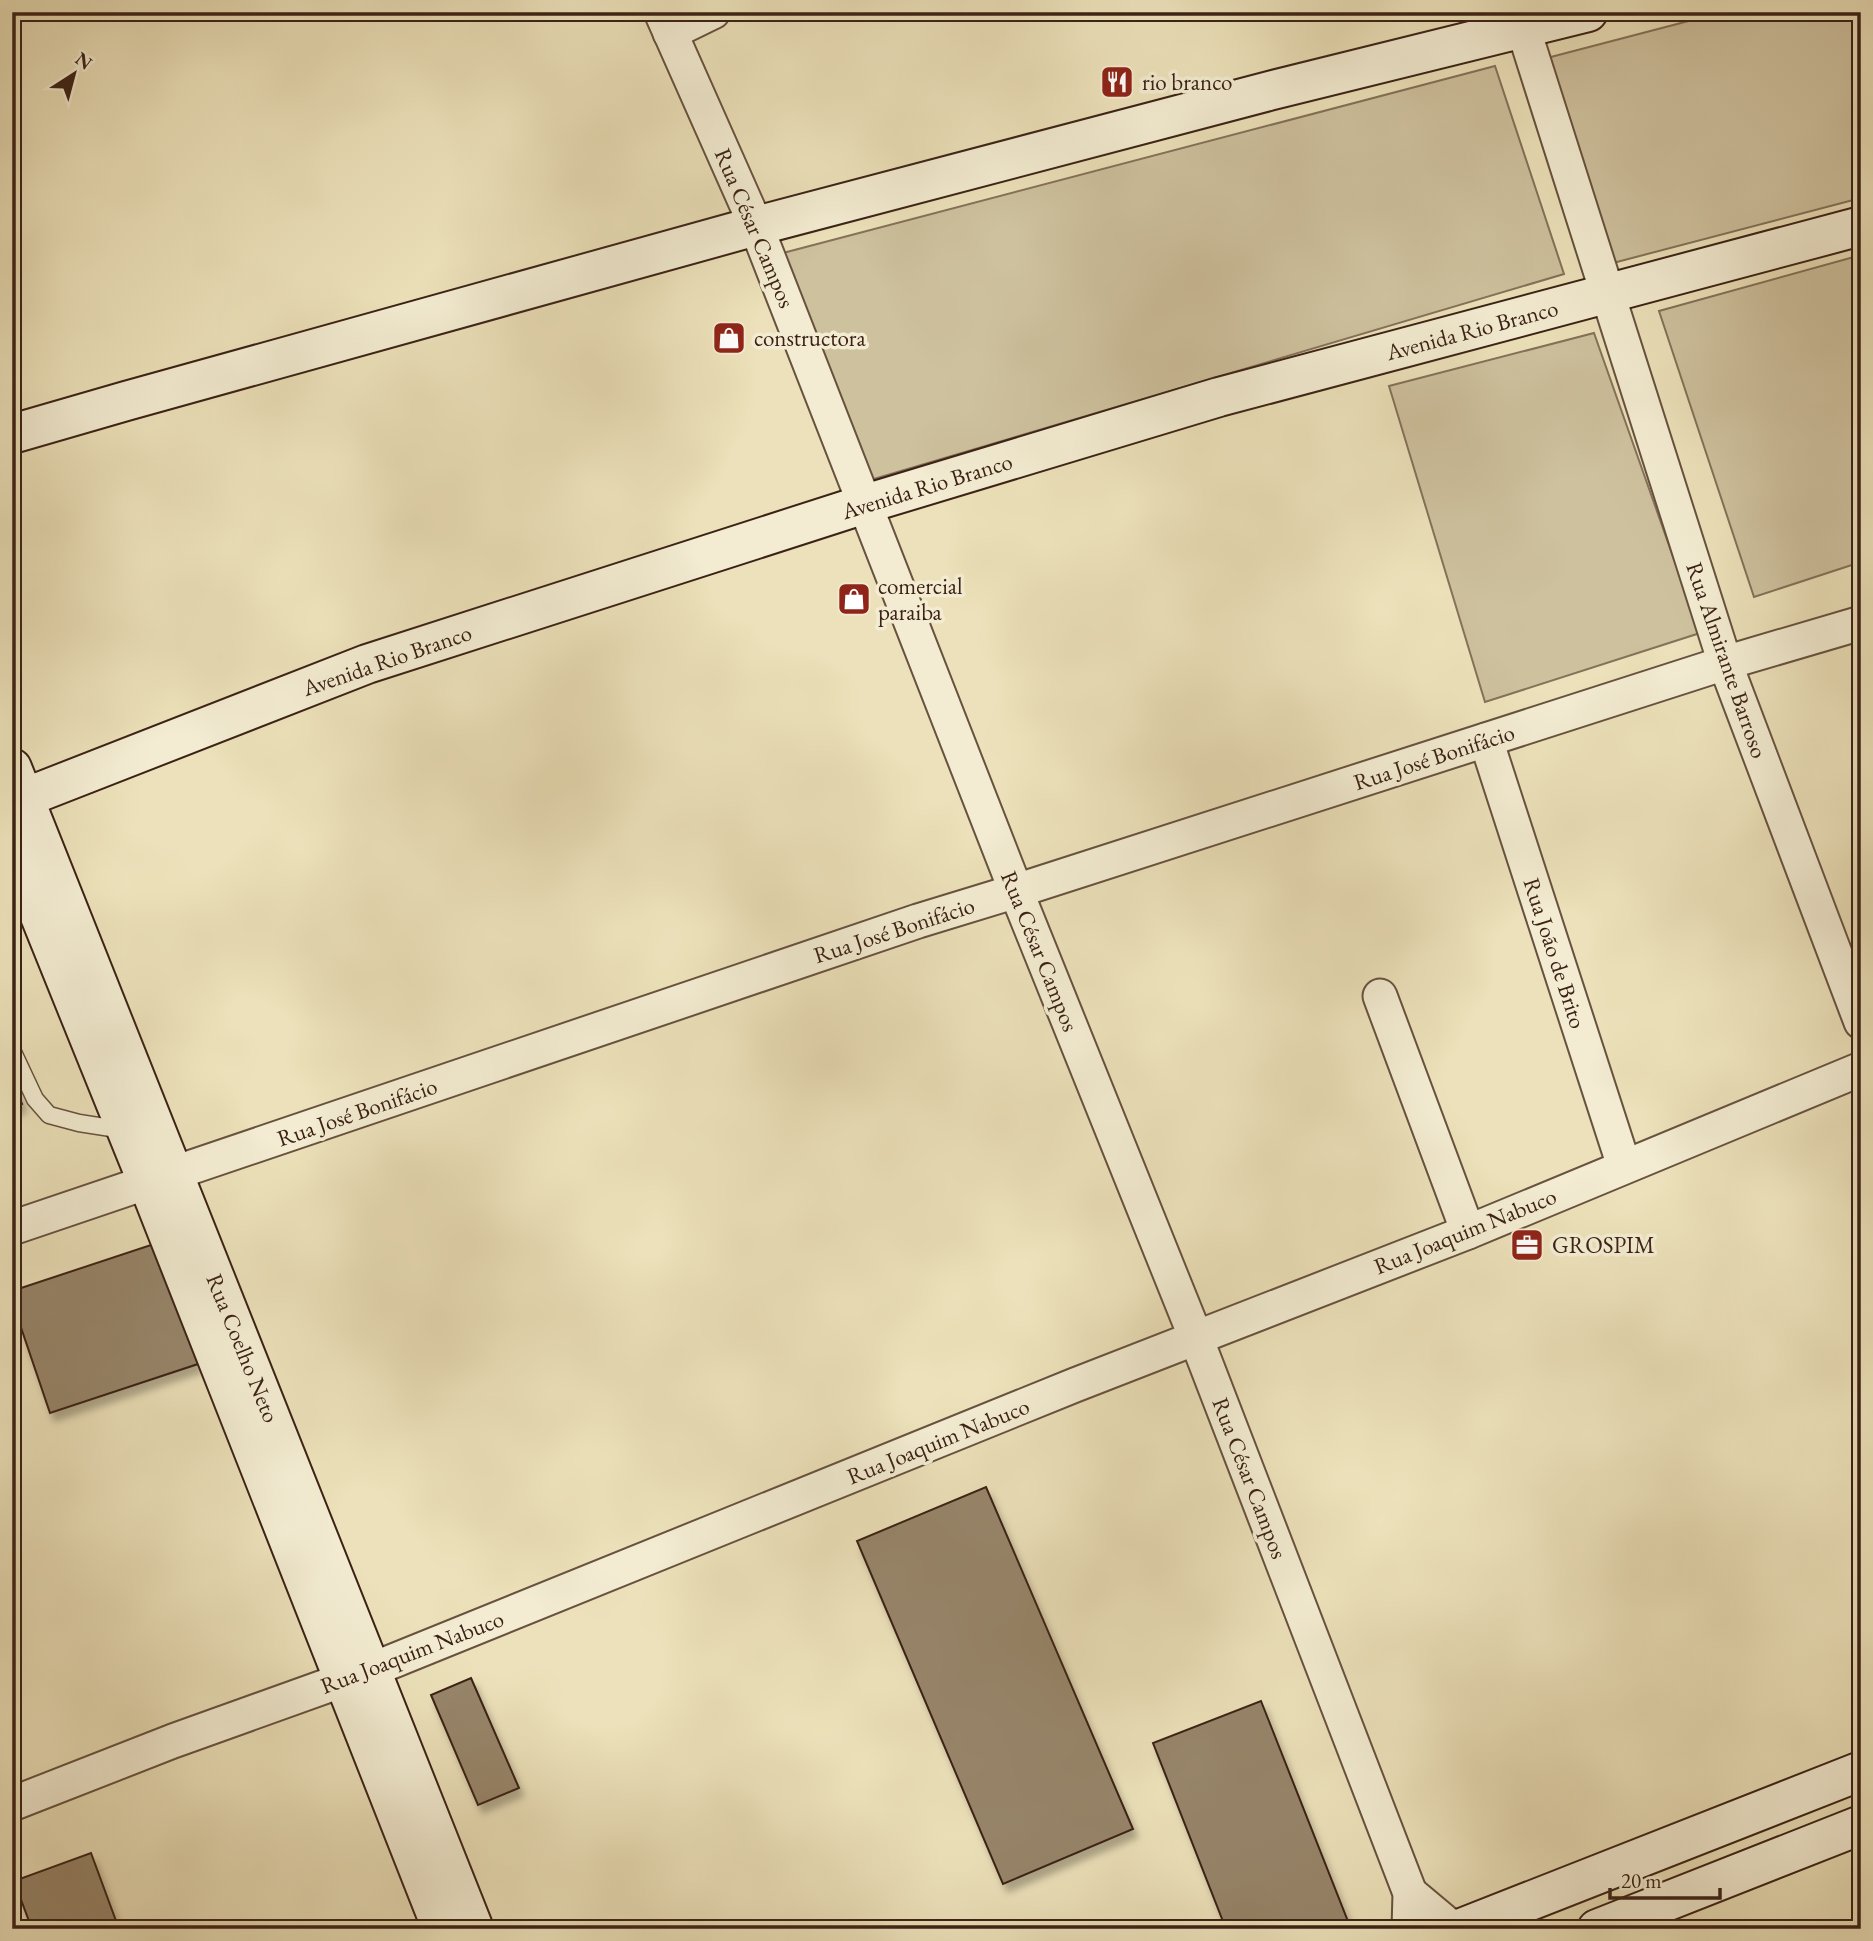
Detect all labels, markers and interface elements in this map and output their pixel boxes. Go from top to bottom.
north arrow [38,38,108,108]
text: N [70,46,98,76]
restaurant icon: rio branco [1098,63,1136,101]
place label: rio branco [1142,67,1232,97]
street label: Rua César Campos [708,144,802,312]
street label: Avenida Rio Branco [1382,293,1561,368]
shop icon: constructora [710,319,748,357]
place label: constructora [754,323,867,353]
street label: Avenida Rio Branco [837,446,1016,526]
street label: Rua Almirante Barroso [1679,558,1775,762]
place label: comercial paraiba [878,571,963,627]
shop icon: comercial paraiba [835,580,873,618]
street label: Avenida Rio Branco [298,617,475,703]
street label: Rua José Bonifácio [1350,717,1518,797]
street label: Rua César Campos [994,866,1086,1036]
street label: Rua João de Brito [1517,874,1593,1032]
street label: Rua José Bonifácio [810,890,978,970]
street label: Rua José Bonifácio [273,1071,441,1153]
street label: Rua Joaquim Nabuco [1369,1181,1561,1281]
office icon: GROSPIM [1508,1226,1546,1264]
place label: GROSPIM [1552,1230,1655,1260]
street label: Rua Coelho Neto [199,1269,287,1427]
street label: Rua Joaquim Nabuco [842,1391,1034,1491]
street label: Rua César Campos [1205,1393,1295,1563]
street label: Rua Joaquim Nabuco [316,1603,508,1701]
scale bar [1610,1857,1721,1901]
text: 20 m [1621,1867,1662,1894]

